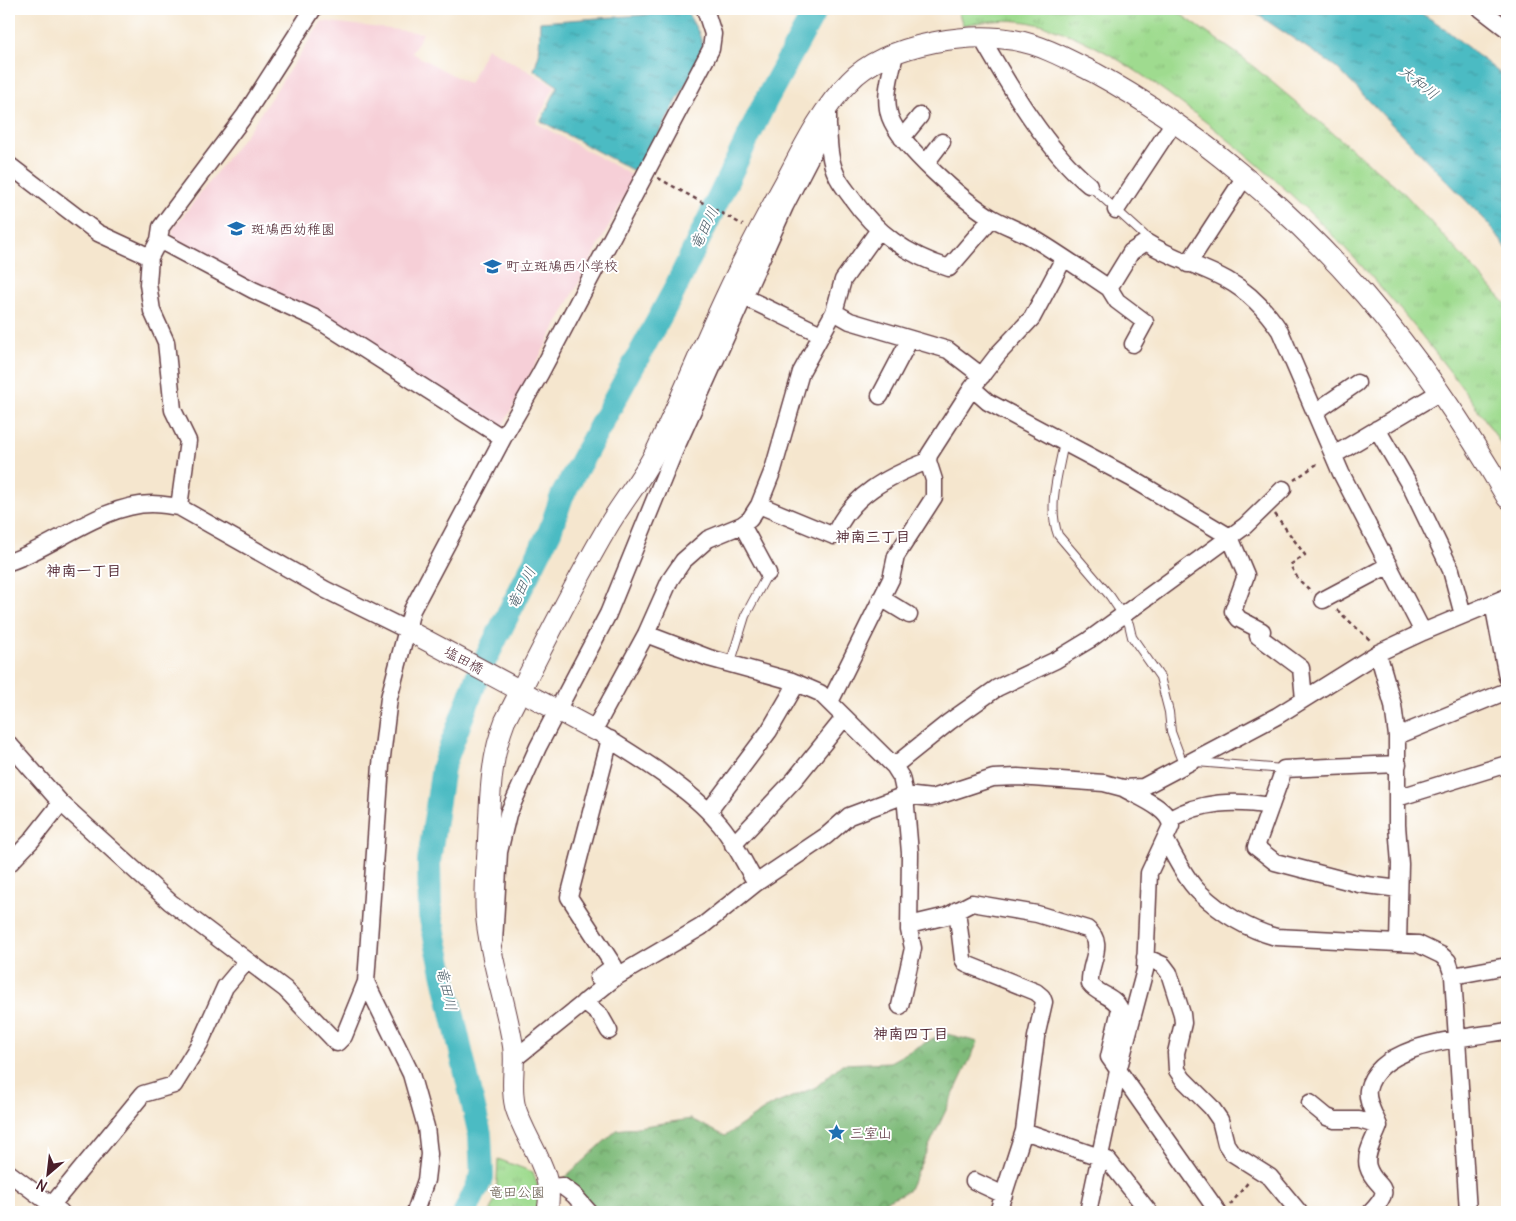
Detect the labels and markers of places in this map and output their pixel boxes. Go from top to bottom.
school or university icon: 斑鳩西幼稚園 [227,219,247,239]
place label: 斑鳩西幼稚園 [251,220,335,238]
school or university icon: 町立斑鳩西小学校 [482,256,502,276]
place label: 町立斑鳩西小学校 [506,257,618,275]
place icon: 三室山 [826,1123,846,1143]
place label: 三室山 [850,1124,892,1142]

